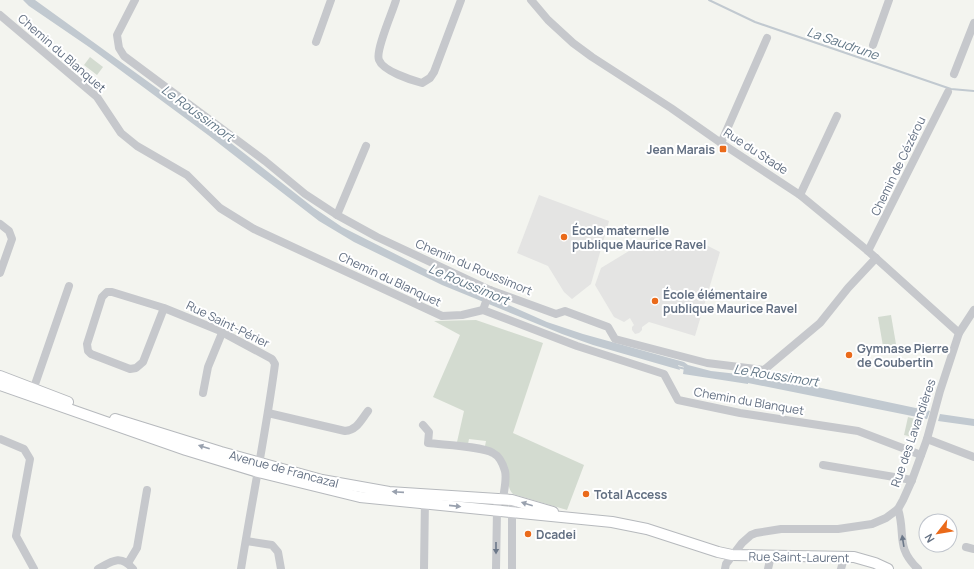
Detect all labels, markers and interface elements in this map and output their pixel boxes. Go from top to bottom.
street label: Chemin du Blanquet [14,10,110,96]
water label: La Saudrune [805,22,883,64]
water label: Le Roussimort [158,81,239,147]
street label: Chemin de Cézérou [867,113,929,219]
street label: Rue du Stade [720,124,792,178]
place label: Jean Marais [646,141,716,158]
marker: Jean Marais [718,144,728,154]
place label: École maternelle publique Maurice Ravel [572,222,706,253]
marker: École maternelle publique Maurice Ravel [559,232,569,242]
street label: Chemin du Roussimort [413,235,535,299]
street label: Chemin du Blanquet [336,248,444,310]
water label: Le Roussimort [426,259,514,310]
place label: École élémentaire publique Maurice Ravel [663,286,797,317]
street label: Rue Saint-Périer [184,296,273,352]
marker: École élémentaire publique Maurice Ravel [650,296,660,306]
place label: Gymnase Pierre de Coubertin [857,340,949,371]
marker: Gymnase Pierre de Coubertin [844,350,854,360]
water label: Le Roussimort [732,359,821,391]
street label: Rue des Lavandières [886,377,940,489]
street label: Chemin du Blanquet [693,383,806,419]
one-way arrow [198,444,210,450]
street label: Avenue de Francazal [227,446,341,492]
place label: Total Access [594,486,668,503]
one-way arrow [392,489,404,496]
marker: Total Access [581,489,591,499]
one-way arrow [521,501,533,507]
one-way arrow [449,502,461,509]
north arrow [918,513,958,553]
place label: Dcadei [536,526,576,543]
marker: Dcadei [523,529,533,539]
text: N [920,531,937,546]
one-way arrow [899,535,905,547]
one-way arrow [493,542,499,555]
street label: Rue Saint-Laurent [748,548,850,566]

